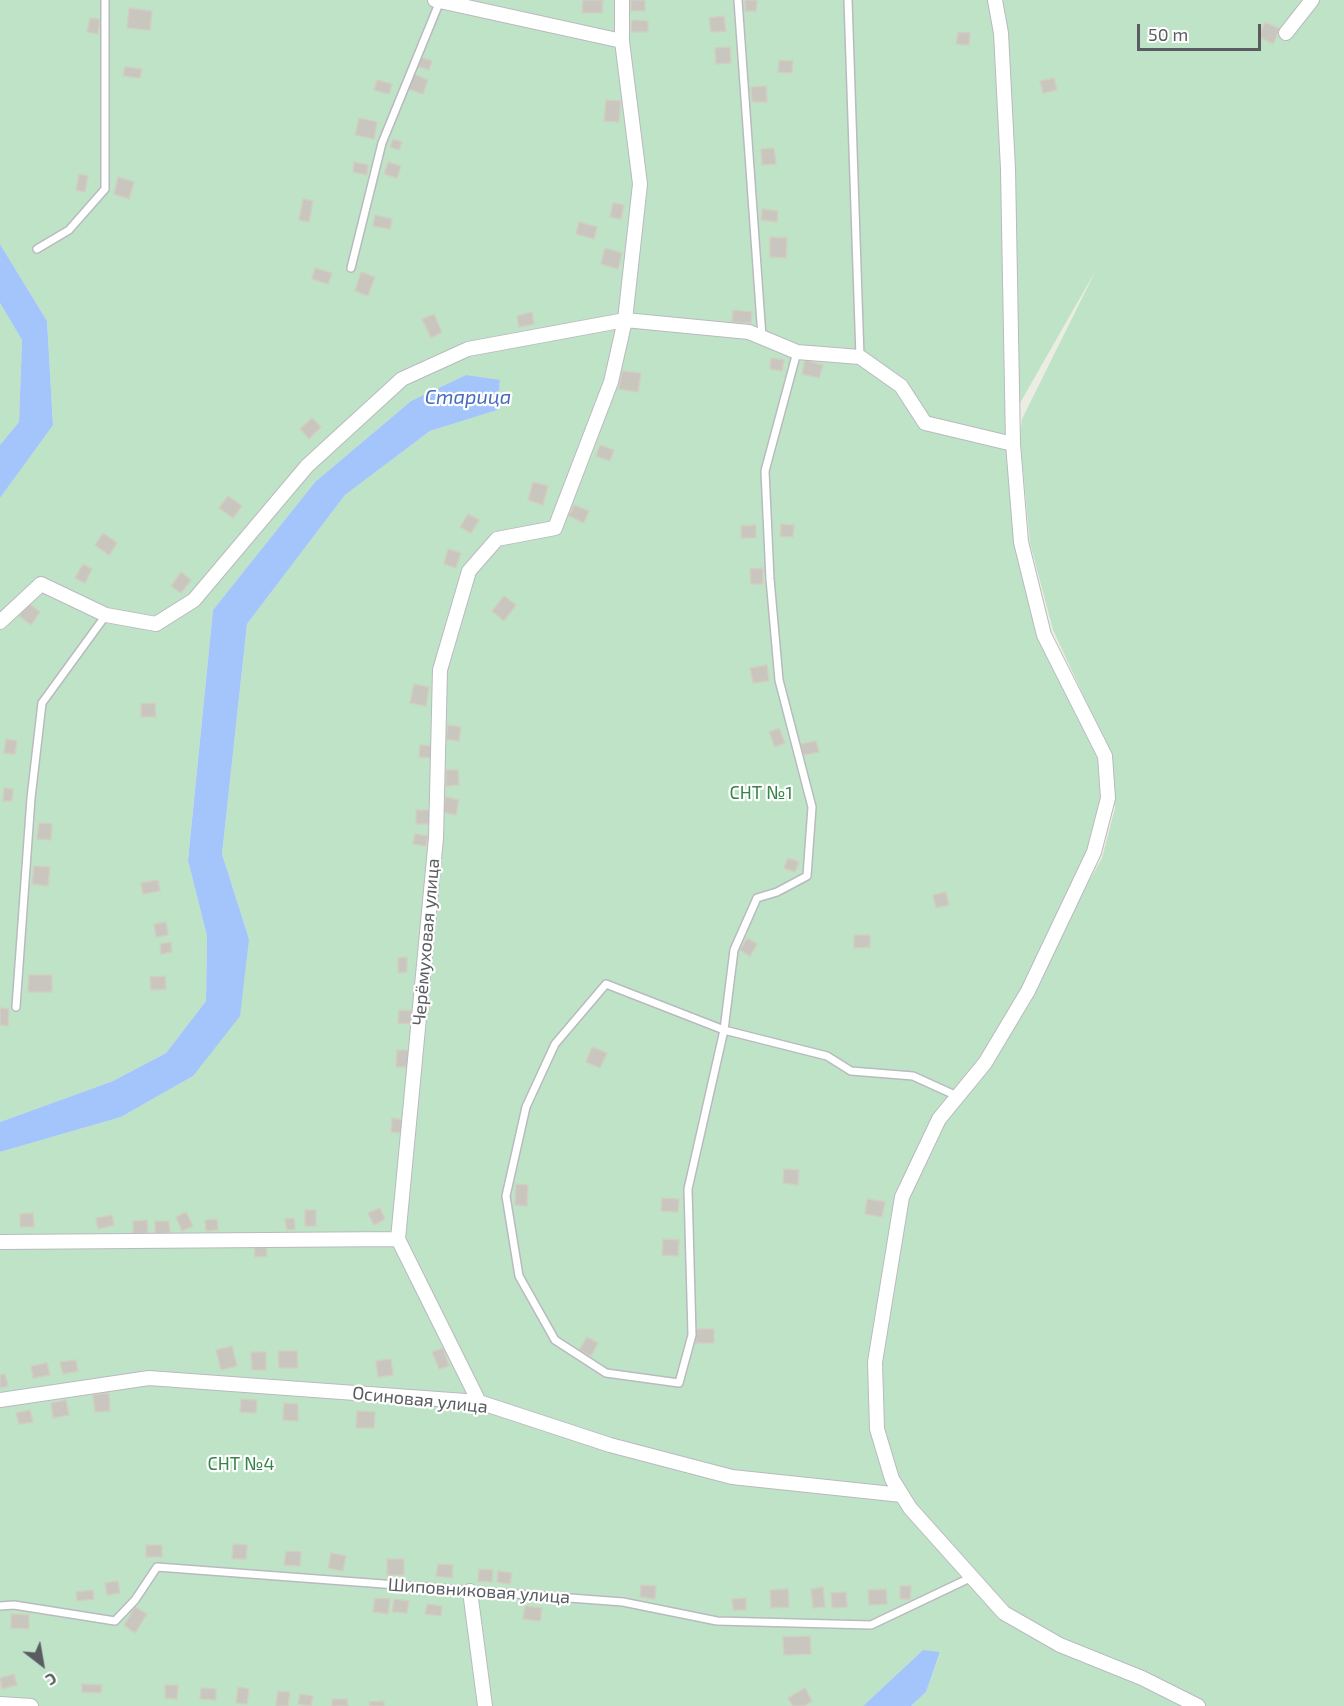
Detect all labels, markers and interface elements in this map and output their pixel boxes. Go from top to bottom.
scale bar [1140,12,1264,50]
text: 50 m [1148,23,1188,45]
water label: Старица [425,385,511,409]
park label: СНТ №1 [729,782,793,804]
street label: Черёмуховая улица [408,857,444,1027]
street label: Осиновая улица [351,1382,489,1418]
park label: СНТ №4 [207,1453,275,1475]
street label: Шиповниковая улица [387,1574,571,1608]
north arrow [12,1634,72,1694]
text: С [43,1669,60,1690]

